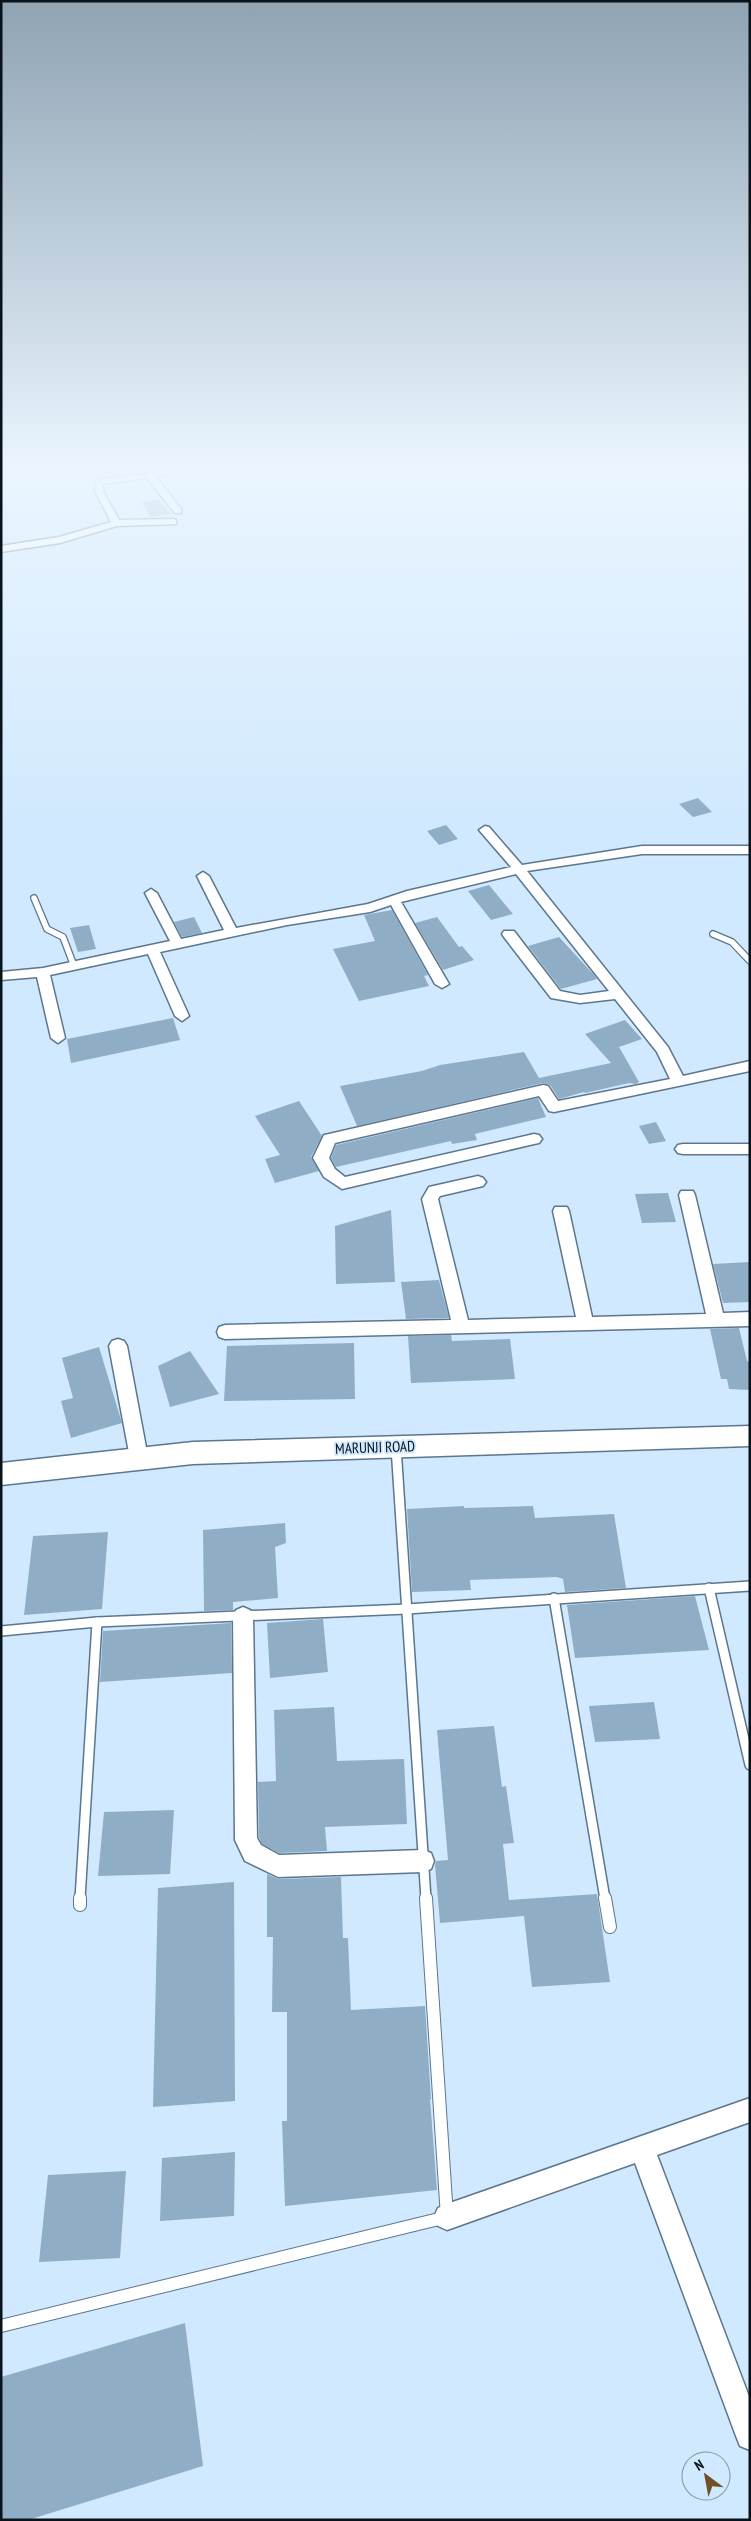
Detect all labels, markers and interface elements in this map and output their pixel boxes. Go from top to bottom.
street label: MARUNJI ROAD [335,1436,415,1458]
north arrow [681,2451,731,2501]
text: N [691,2455,707,2475]

